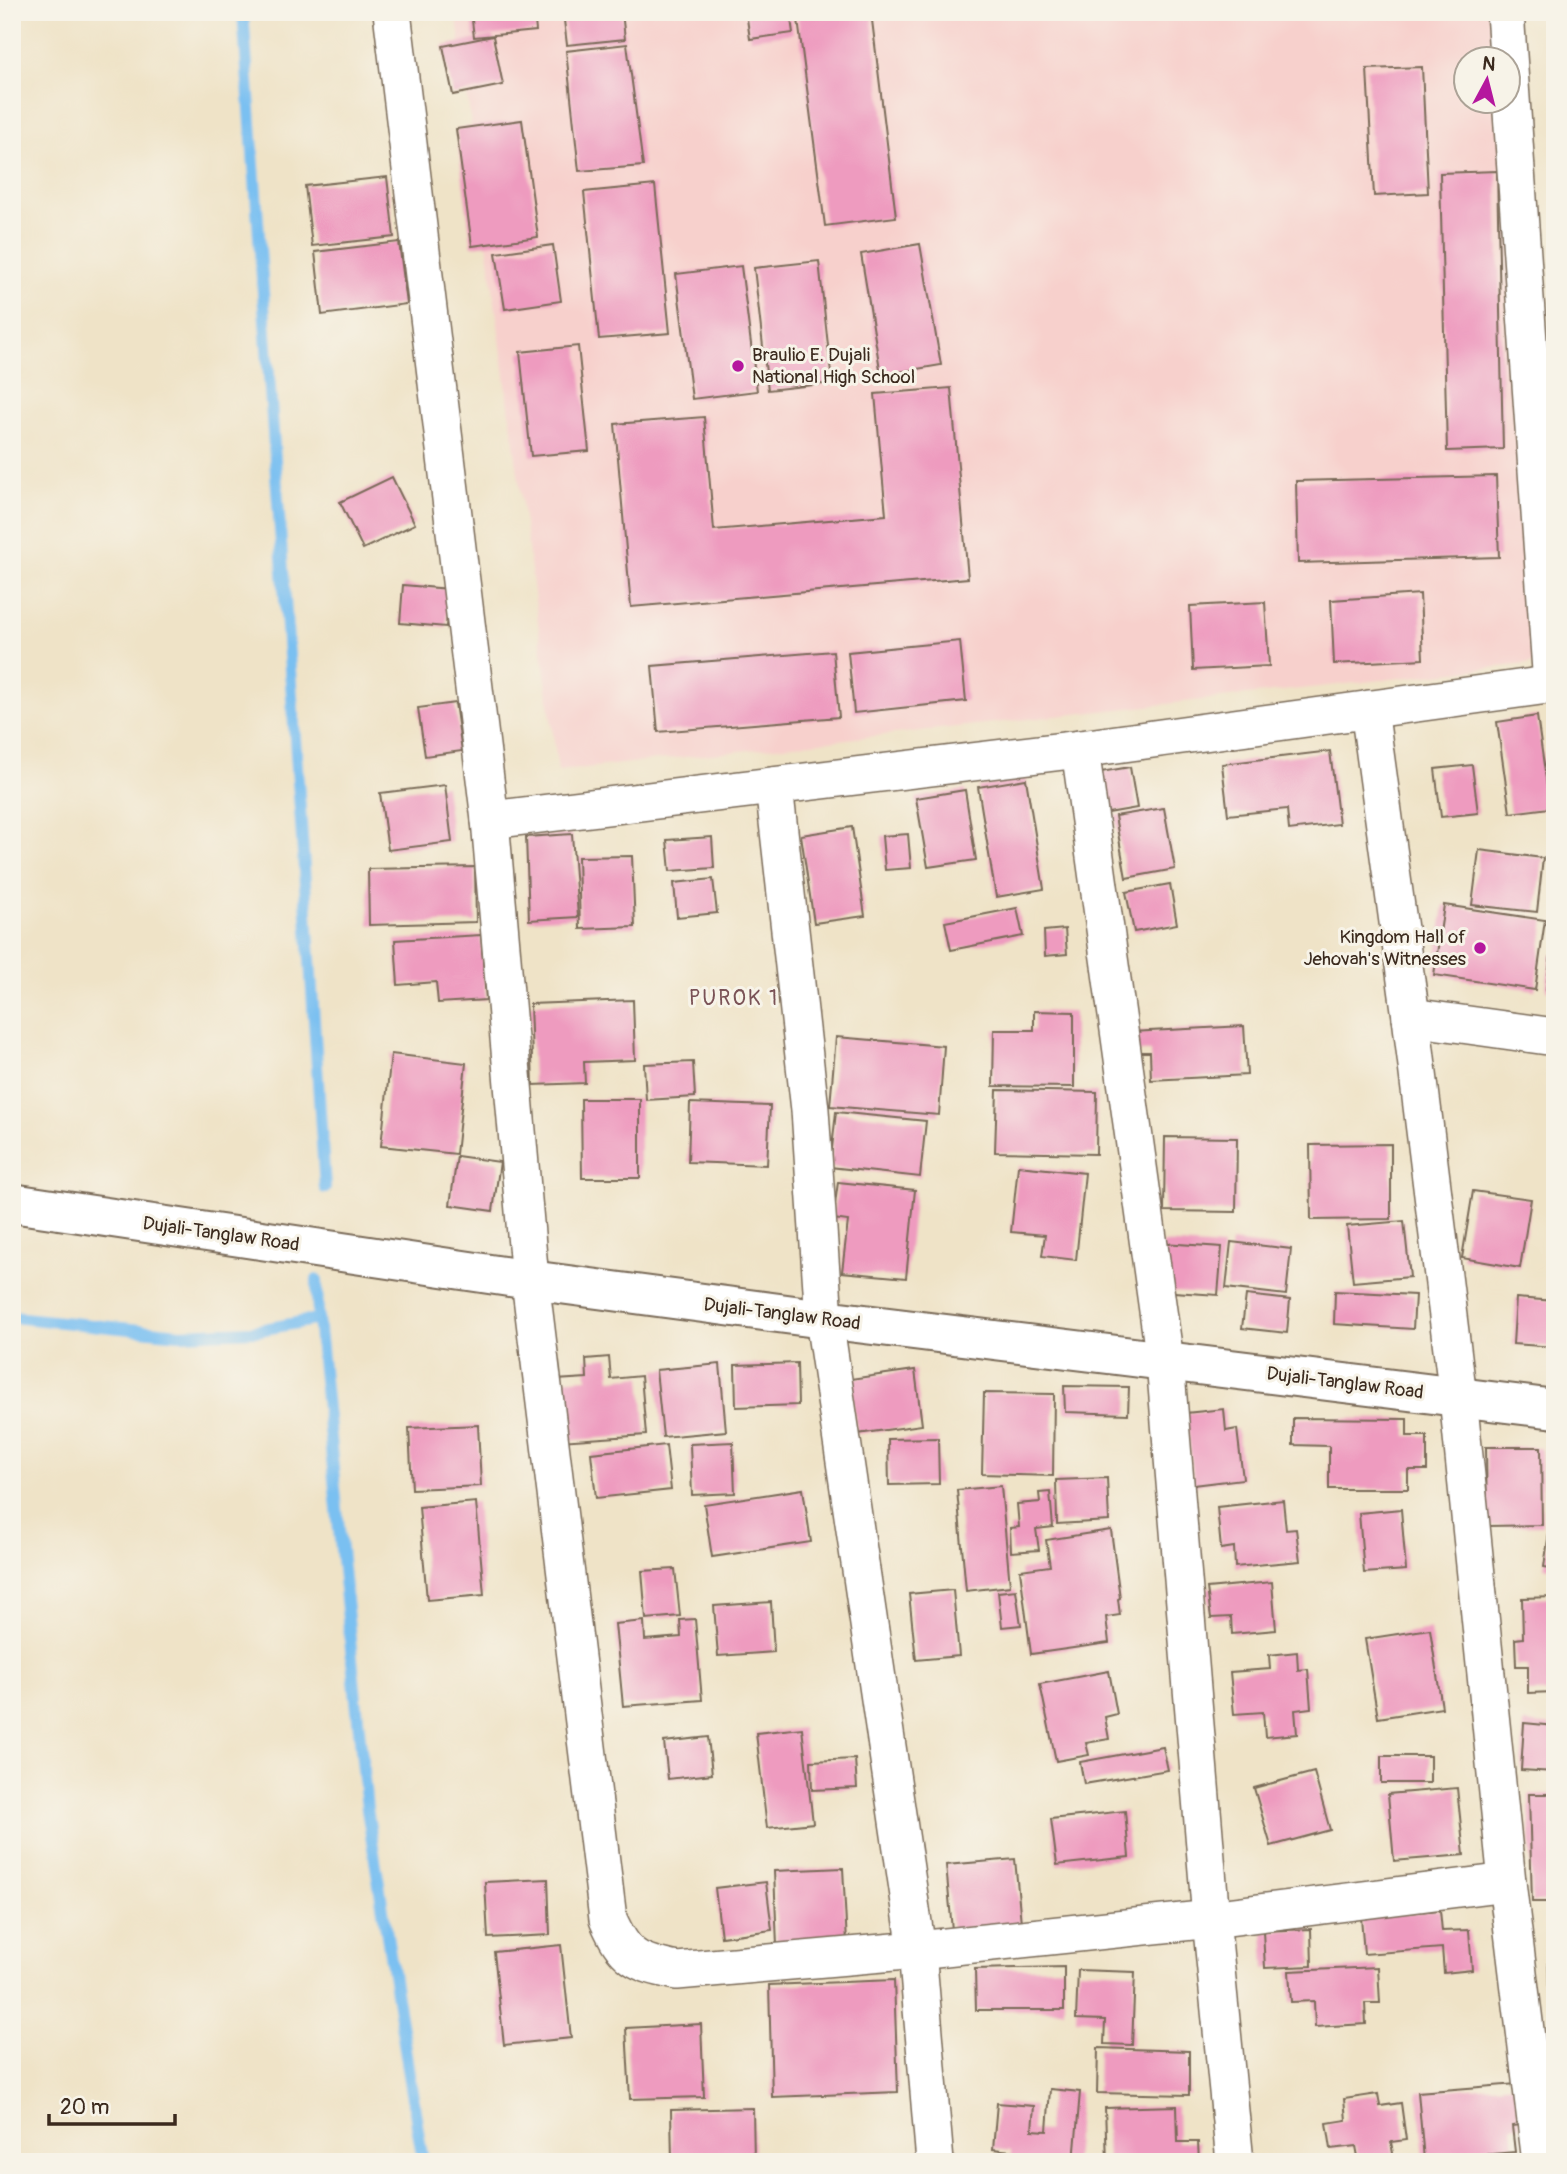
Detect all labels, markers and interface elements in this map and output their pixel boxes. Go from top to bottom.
north arrow [1452,46,1522,116]
text: N [1481,51,1497,77]
place label: Braulio E. Dujali National High School [752,343,915,389]
marker: Braulio E. Dujali National High School [730,358,746,374]
place label: Kingdom Hall of Jehovah's Witnesses [1304,925,1466,971]
marker: Kingdom Hall of Jehovah's Witnesses [1472,940,1488,956]
district label: PUROK 1 [689,985,779,1012]
street label: Dujali-Tanglaw Road [141,1211,301,1257]
street label: Dujali-Tanglaw Road [702,1292,862,1336]
street label: Dujali-Tanglaw Road [1265,1361,1425,1405]
scale bar [49,2083,175,2127]
text: 20 m [60,2094,109,2121]

